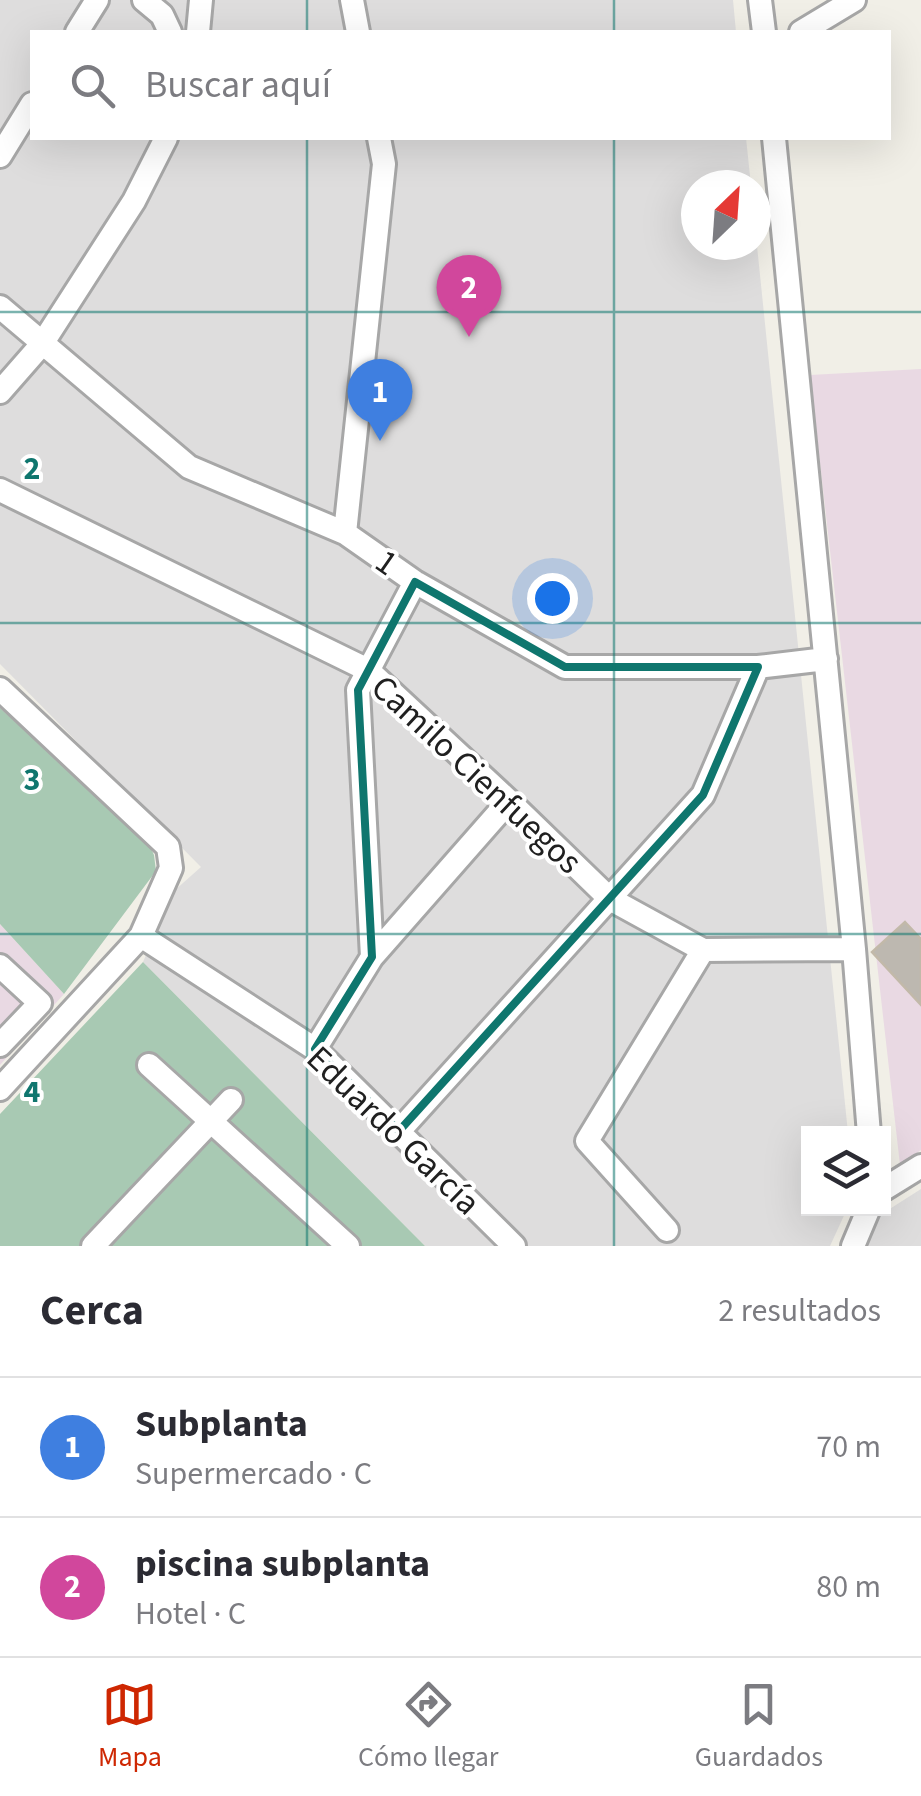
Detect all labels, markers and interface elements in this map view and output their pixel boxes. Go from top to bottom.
search box [30,30,891,140]
icon: search [65,58,120,113]
text: Buscar aquí [145,58,331,112]
north arrow [681,170,771,260]
pin: 2 [436,255,502,337]
pin: 1 [348,358,412,441]
text: 2 [24,446,40,492]
street label: 1 [365,537,408,588]
your location [527,573,578,624]
street label: Camilo Cienfuegos [360,664,593,886]
text: 3 [24,757,40,803]
street label: Eduardo García [295,1035,491,1227]
text: 4 [24,1069,41,1115]
map controls [801,1126,891,1216]
button: layers [801,1126,891,1216]
text: Cerca [40,1281,144,1341]
text: 2 resultados [718,1288,881,1334]
text: Subplanta [135,1397,308,1451]
text: 1 [64,1424,81,1470]
text: 70 m [816,1424,881,1470]
text: Supermercado · C [135,1451,372,1497]
text: piscina subplanta [135,1537,430,1591]
text: 2 [64,1564,81,1610]
text: 80 m [816,1564,881,1610]
text: Hotel · C [135,1591,246,1637]
tab: Mapa [98,1677,162,1777]
tab: Cómo llegar [358,1677,499,1777]
tab: Guardados [695,1677,823,1777]

